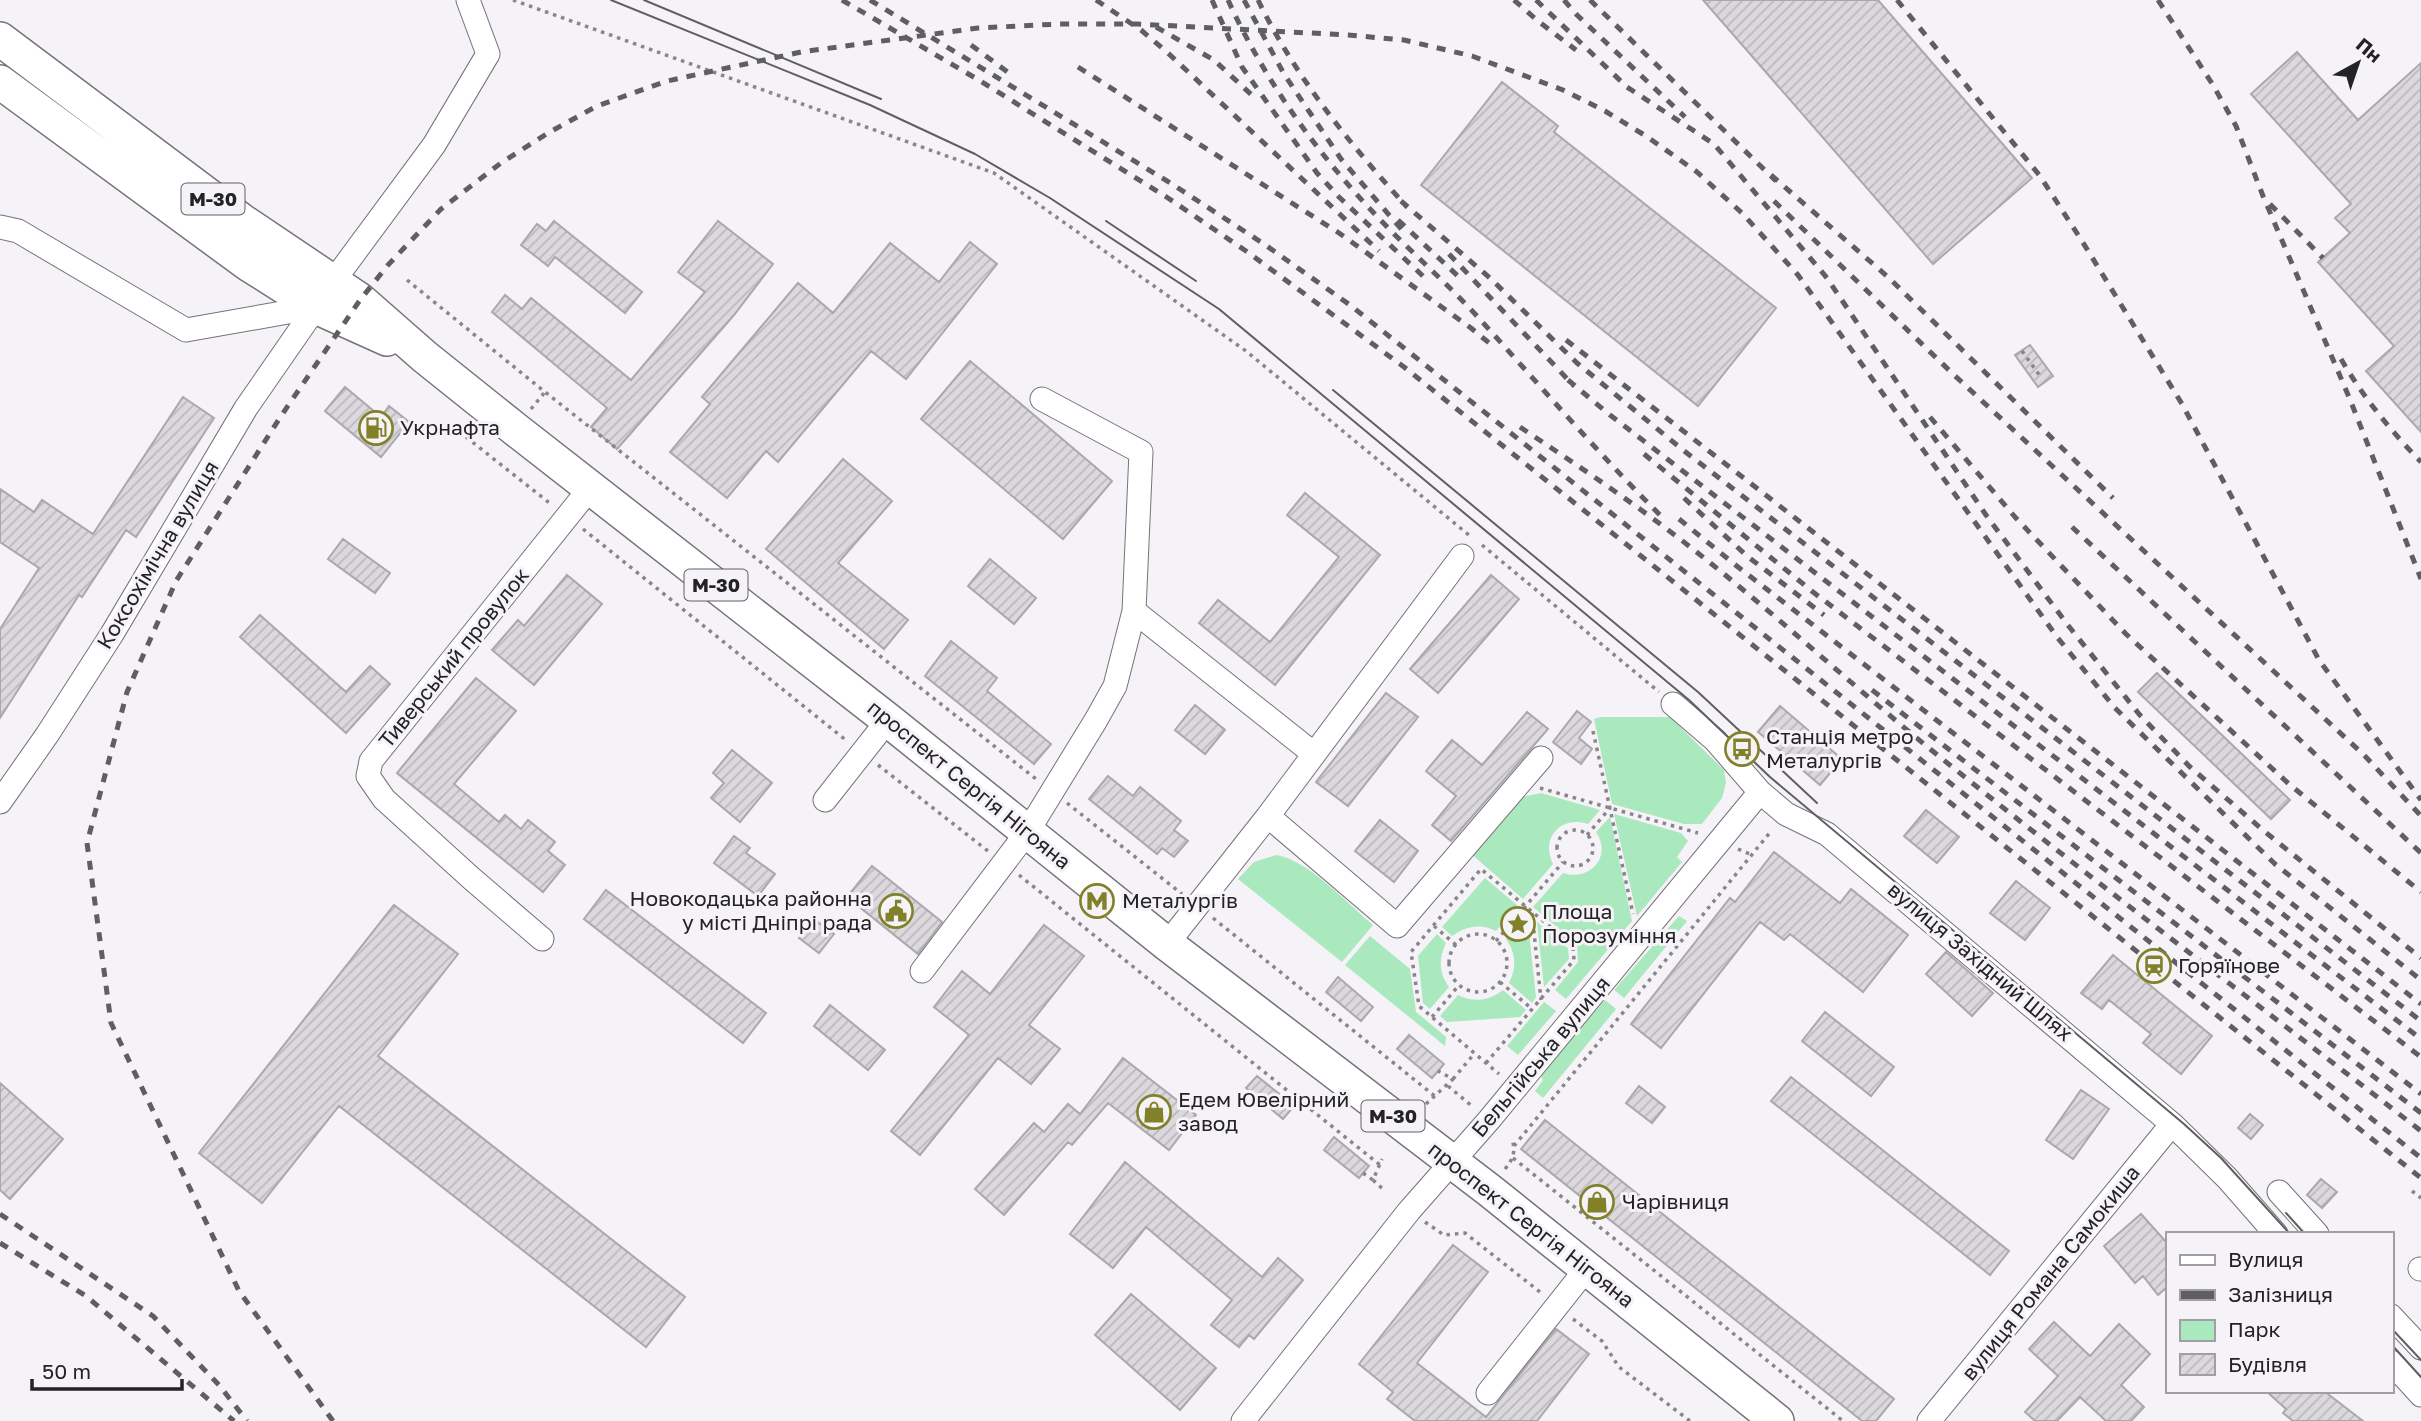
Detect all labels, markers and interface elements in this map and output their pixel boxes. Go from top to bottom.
north arrow [2323,28,2393,98]
text: Пн [2352,32,2387,67]
road number: М-30 [182,183,244,214]
fuel station icon: Укрнафта [357,409,395,447]
place label: Укрнафта [400,414,500,440]
street label: Коксохімічна вулиця [91,456,224,653]
street label: Тиверський провулок [373,562,534,753]
road number: М-30 [684,570,748,600]
street label: проспект Сергія Нігояна [863,694,1077,874]
place label: Станція метро Металургів [1766,723,1914,773]
bus stop icon: Станція метро Металургів [1723,730,1761,768]
street label: вулиця Західний Шлях [1883,876,2079,1046]
metro station icon: Металургів [1078,882,1116,920]
place label: Новокодацька районна у місті Дніпрі рада [629,885,872,935]
place label: Металургів [1122,887,1238,913]
public building icon: Новокодацька районна у місті Дніпрі рада [877,892,915,930]
place label: Площа Порозуміння [1542,898,1677,948]
place icon: Площа Порозуміння [1499,905,1537,943]
station icon: Горяїнове [2135,947,2173,985]
place label: Горяїнове [2178,952,2280,978]
street label: Бельгійська вулиця [1465,971,1615,1142]
place label: Едем Ювелірний завод [1178,1086,1349,1136]
shop icon: Едем Ювелірний завод [1135,1093,1173,1131]
road number: М-30 [1362,1100,1424,1132]
street label: проспект Сергія Нігояна [1423,1136,1640,1313]
street label: вулиця Романа Самокиша [1955,1160,2145,1385]
shop icon: Чарівниця [1578,1183,1616,1221]
place label: Чарівниця [1622,1188,1729,1214]
legend [2166,1232,2393,1393]
text: Вулиця [2228,1246,2304,1272]
text: Залізниця [2228,1281,2333,1307]
text: Парк [2228,1316,2281,1342]
scale bar [32,1348,182,1392]
text: Будівля [2228,1351,2307,1377]
text: 50 m [42,1358,91,1384]

